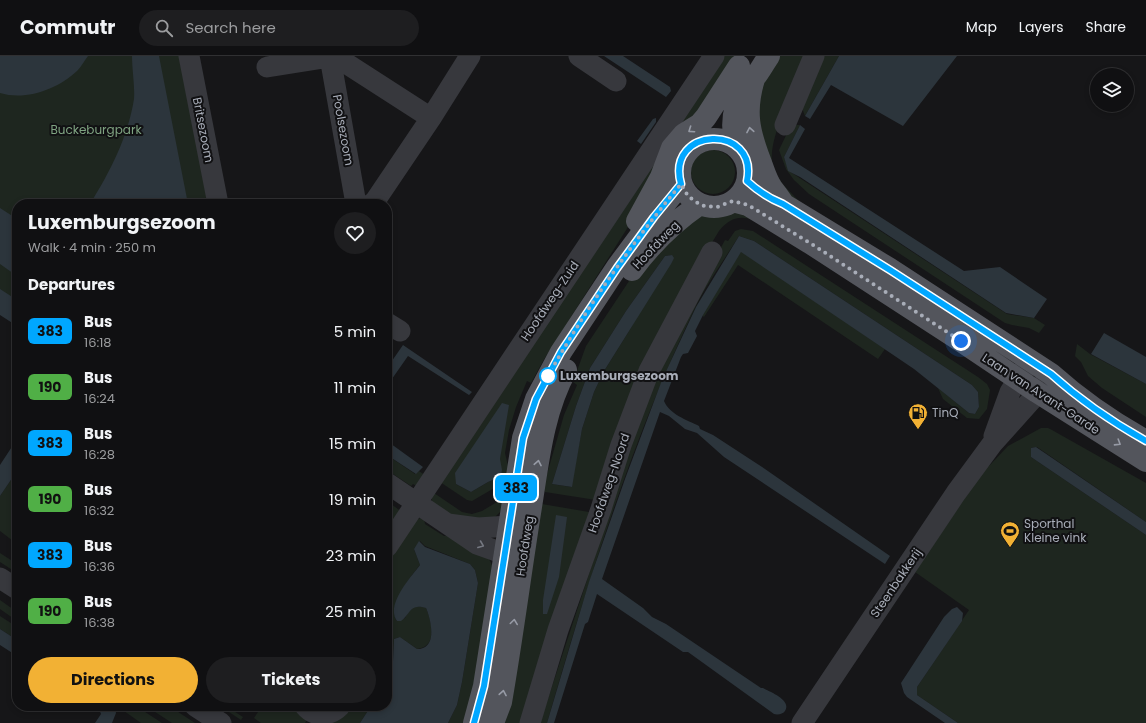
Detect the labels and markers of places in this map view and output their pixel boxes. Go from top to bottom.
marker: Luxemburgsezoom [539,367,557,385]
place label: Luxemburgsezoom [560,367,679,384]
fuel station icon: TinQ [907,402,929,430]
place label: TinQ [932,404,959,421]
place label: Sporthal Kleine vink [1024,515,1087,546]
sports icon: Sporthal Kleine vink [999,520,1021,548]

